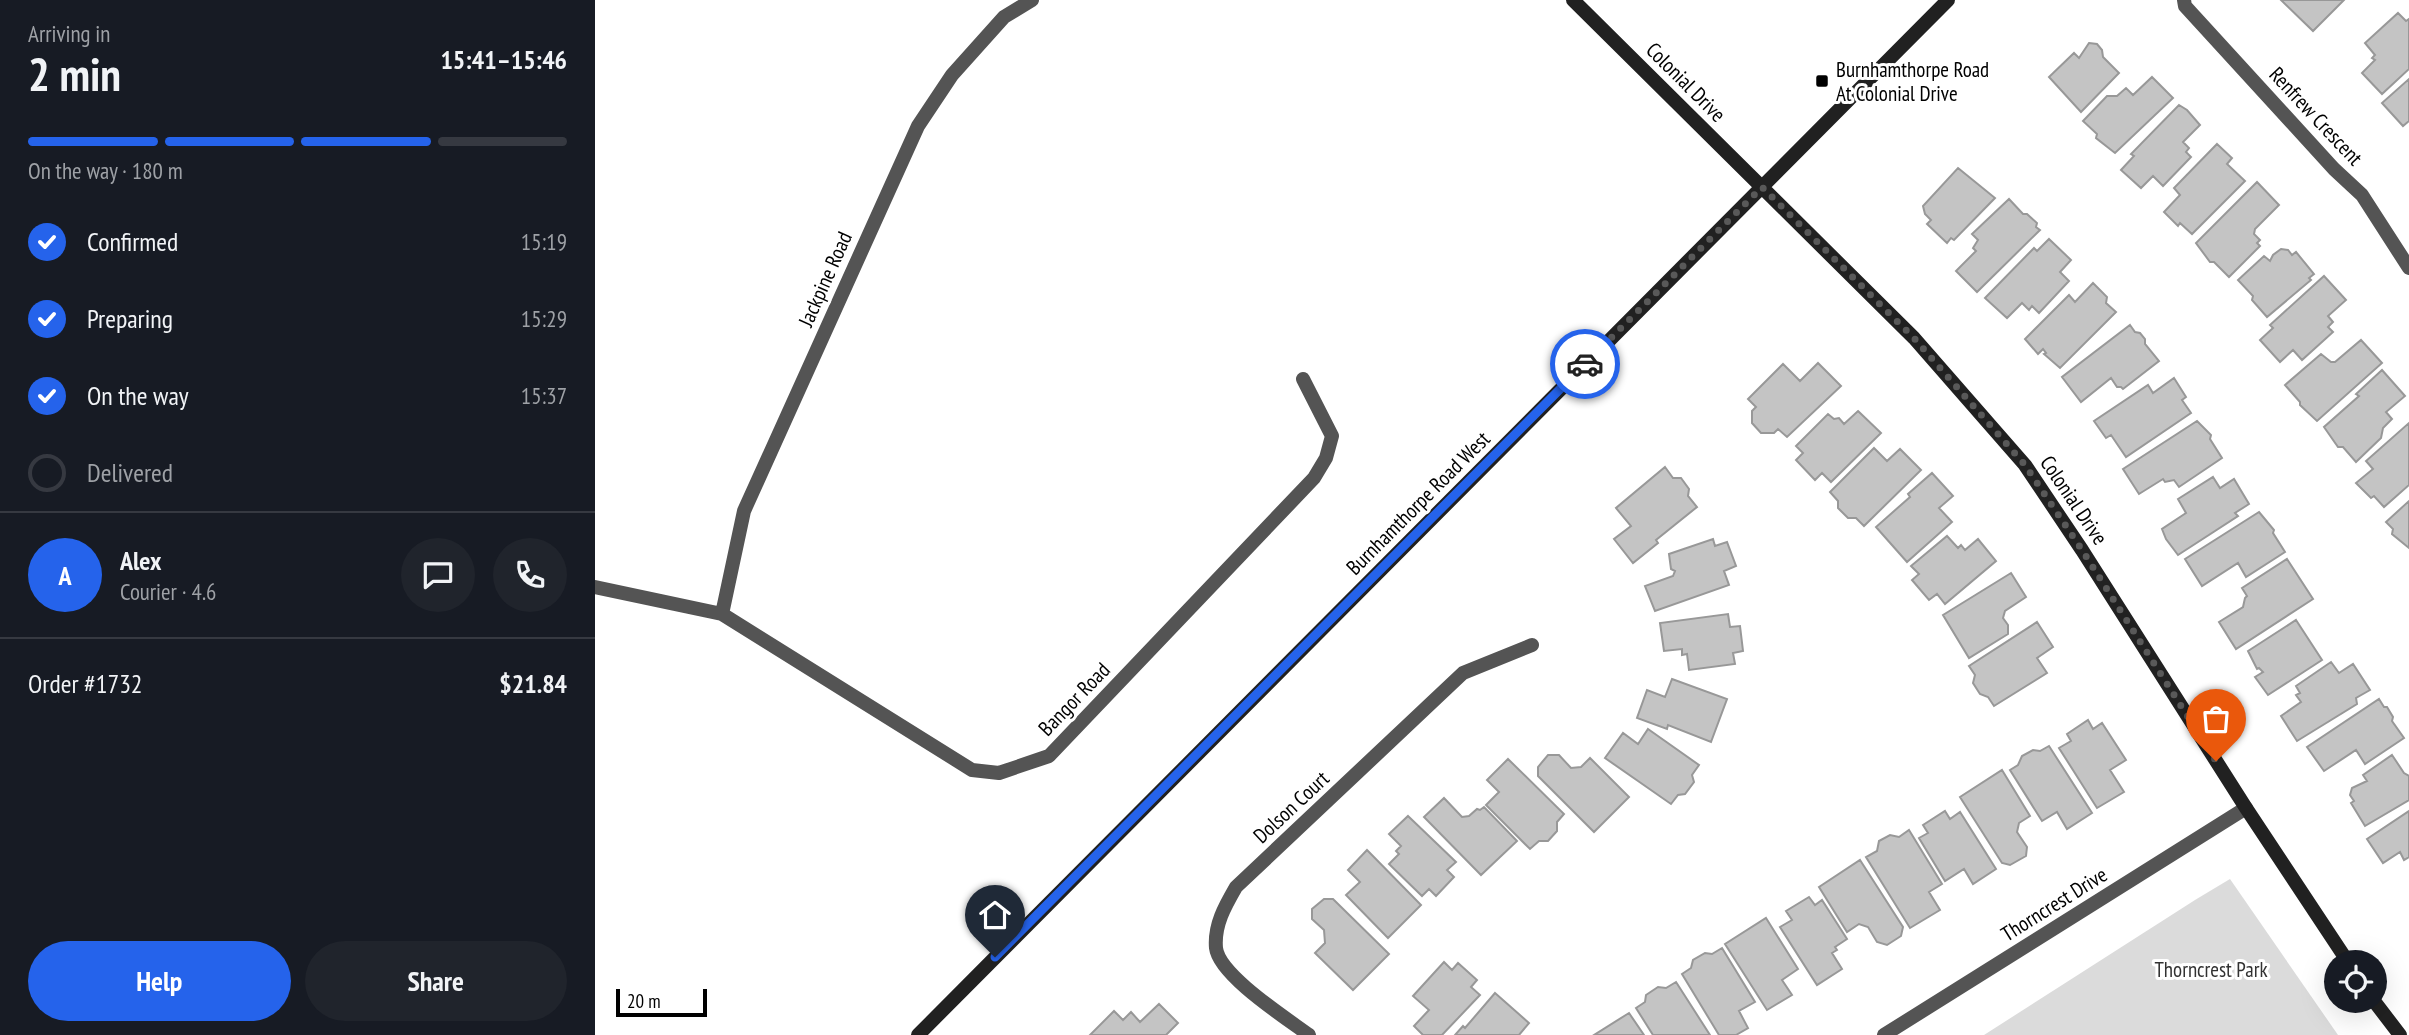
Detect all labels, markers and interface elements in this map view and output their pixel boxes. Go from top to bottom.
text: Arriving in [28,19,110,48]
street label: Colonial Drive [1640,36,1732,128]
text: 15:41–15:46 [440,43,567,76]
text: 2 min [28,44,121,104]
place label: Burnhamthorpe Road At Colonial Drive [1836,56,1989,107]
street label: Renfrew Crescent [2264,61,2369,171]
marker: Burnhamthorpe Road At Colonial Drive [1814,73,1830,89]
text: On the way · 180 m [28,156,183,185]
icon: check [28,223,66,261]
text: Confirmed [87,225,178,258]
text: 15:19 [521,227,567,256]
street label: Jackpine Road [792,227,858,332]
icon: check [28,300,66,338]
text: Preparing [87,302,173,335]
text: 15:29 [521,304,567,333]
courier [1550,329,1620,399]
icon: car [1566,345,1604,383]
icon: check [28,377,66,415]
text: On the way [87,379,189,412]
text: 15:37 [521,381,567,410]
street label: Burnhamthorpe Road West [1340,425,1496,581]
street label: Colonial Drive [2034,450,2114,550]
text: Delivered [87,456,173,489]
button: chat [401,538,475,612]
button: phone [493,538,567,612]
text: Alex [120,544,161,577]
text: A [58,559,72,592]
text: Courier · 4.6 [120,577,216,606]
street label: Bangor Road [1032,657,1116,741]
text: Order #1732 [28,667,143,700]
text: $21.84 [499,667,567,700]
pin [2186,689,2246,761]
icon: bag [2197,700,2235,738]
street label: Dolson Court [1247,765,1335,849]
street label: Thorncrest Drive [1996,861,2112,947]
pin [965,885,1025,957]
icon: home [976,896,1014,934]
button: Help [28,941,291,1021]
button: Share [305,941,567,1021]
map controls [2324,950,2387,1013]
button: locate [2324,950,2387,1013]
park label: Thorncrest Park [2154,956,2268,983]
scale bar [616,986,707,1018]
text: 20 m [627,989,661,1013]

